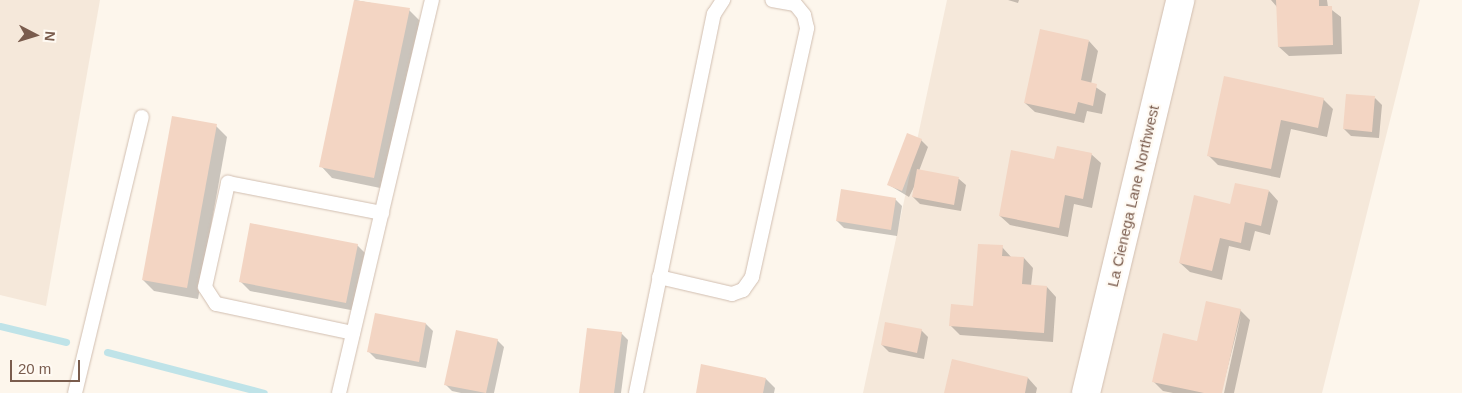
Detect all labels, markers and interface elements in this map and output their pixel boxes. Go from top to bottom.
north arrow [10,10,60,60]
text: N [42,31,58,42]
street label: La Cienega Lane Northwest [1103,103,1163,289]
scale bar [12,350,82,382]
text: 20 m [18,360,51,377]

